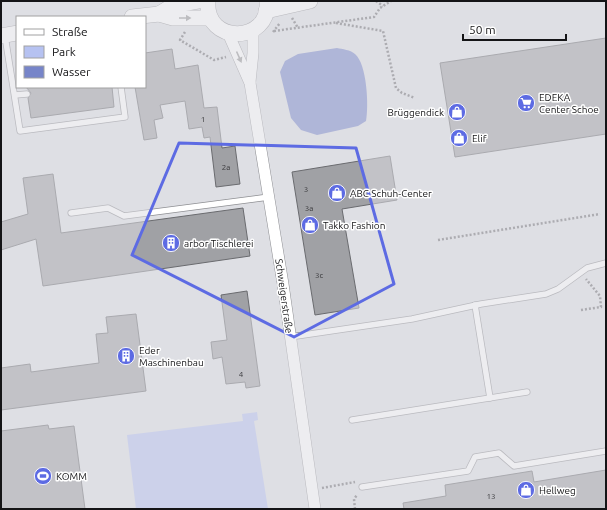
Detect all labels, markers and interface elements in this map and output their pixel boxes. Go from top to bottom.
one-way arrow [179,15,192,21]
legend [16,16,146,88]
scale bar [463,16,566,42]
text: 50 m [469,23,496,36]
text: Straße [52,25,88,38]
text: Park [52,45,76,58]
one-way arrow [236,52,242,63]
text: Wasser [52,65,91,78]
place label: EDEKA Center Schoe [539,92,599,115]
supermarket icon: EDEKA Center Schoe [516,93,536,113]
shop icon: Brüggendick [447,102,467,122]
place label: Brüggendick [387,107,444,118]
house number: 1 [201,115,205,124]
shop icon: Elif [449,128,469,148]
place label: Elif [472,133,487,144]
house number: 2a [222,163,230,172]
shop icon: ABC Schuh-Center [327,183,347,203]
house number: 3 [304,185,308,194]
place label: ABC Schuh-Center [350,188,432,199]
house number: 3a [305,204,313,213]
shop icon: Takko Fashion [300,215,320,235]
place label: Takko Fashion [323,220,385,231]
building icon: arbor Tischlerei [161,233,181,253]
place label: arbor Tischlerei [184,238,254,249]
street label: Schweigerstraße [273,258,295,334]
house number: 3c [315,271,323,280]
place label: Eder Maschinenbau [139,345,204,368]
building icon: Eder Maschinenbau [116,346,136,366]
house number: 4 [239,370,244,379]
sports icon: KOMM [33,466,53,486]
place label: KOMM [56,471,87,482]
shop icon: Hellweg [516,480,536,500]
place label: Hellweg [539,485,576,496]
house number: 13 [486,492,496,501]

